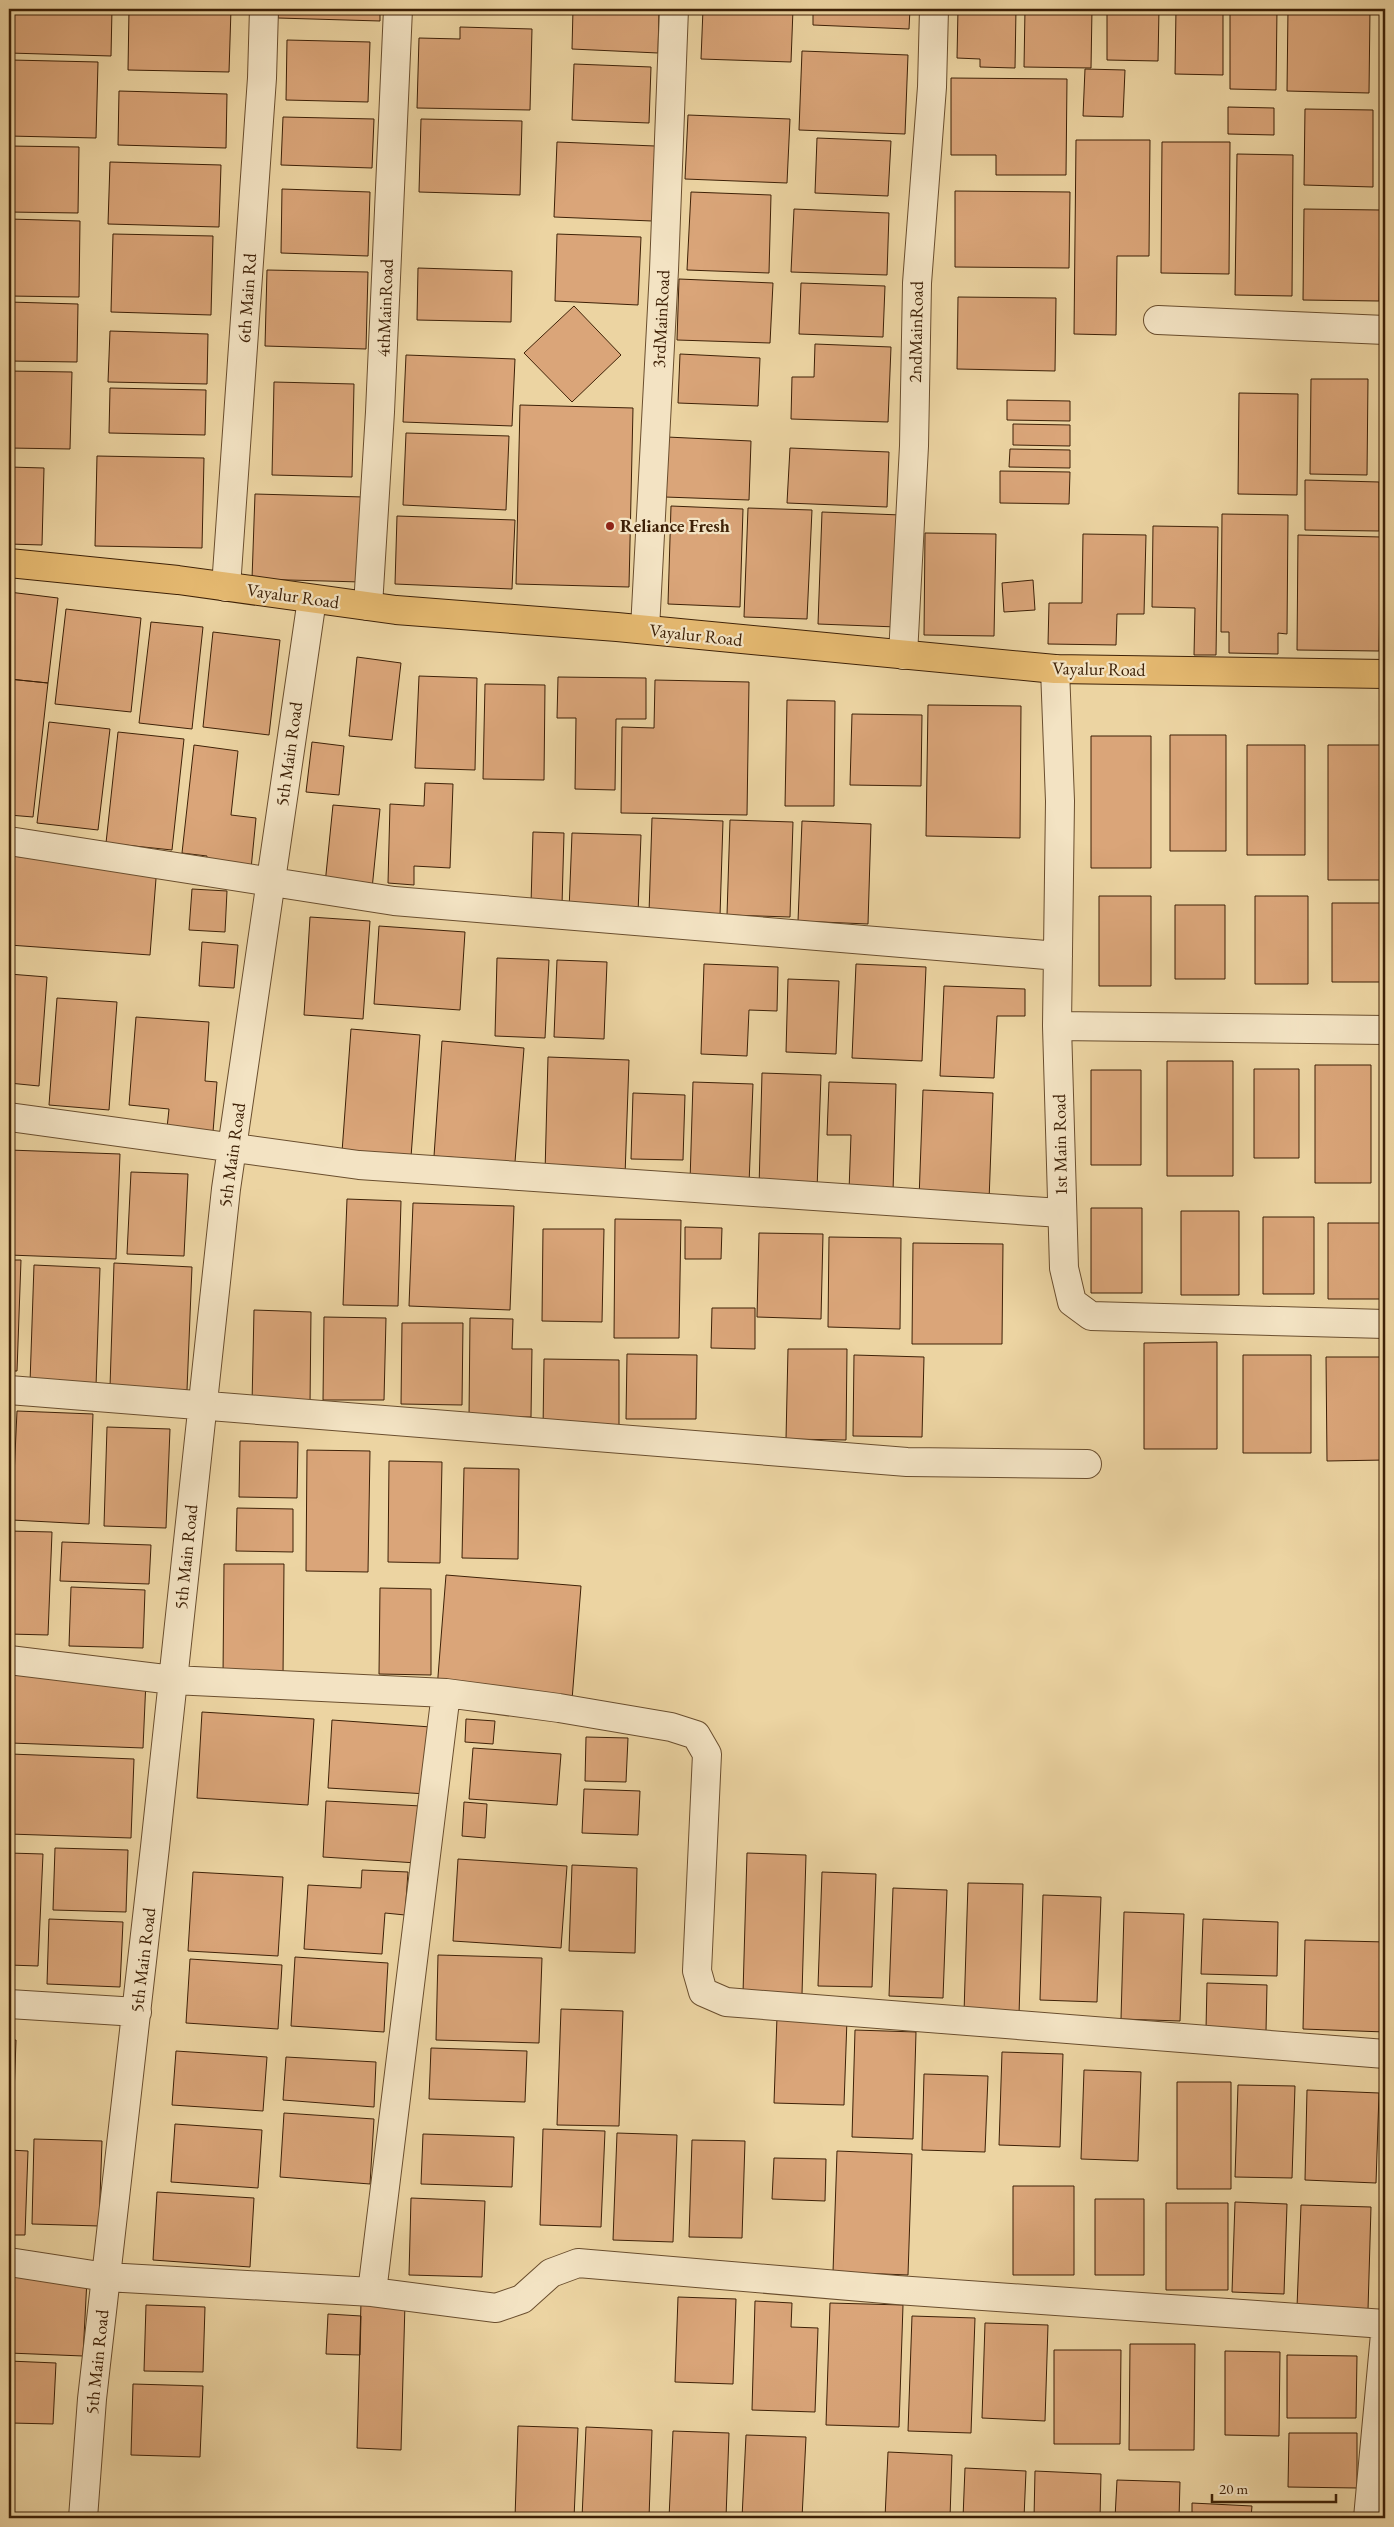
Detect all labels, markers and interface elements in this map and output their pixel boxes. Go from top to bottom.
street label: 6th Main Rd [232,252,261,343]
street label: 4thMainRoad [371,258,398,357]
street label: 3rdMainRoad [646,268,675,369]
street label: 2ndMainRoad [903,280,928,383]
place label: Reliance Fresh [620,514,730,537]
marker: Reliance Fresh [604,520,616,532]
street label: Vayalur Road [245,578,342,614]
street label: Vayalur Road [649,618,744,651]
street label: Vayalur Road [1052,656,1147,681]
street label: 5th Main Road [270,699,307,808]
street label: 1st Main Road [1047,1093,1072,1196]
street label: 5th Main Road [213,1100,250,1209]
street label: 5th Main Road [169,1502,203,1611]
street label: 5th Main Road [125,1905,160,2014]
street label: 5th Main Road [80,2307,114,2416]
scale bar [1212,2472,1335,2504]
text: 20 m [1219,2479,1248,2498]

